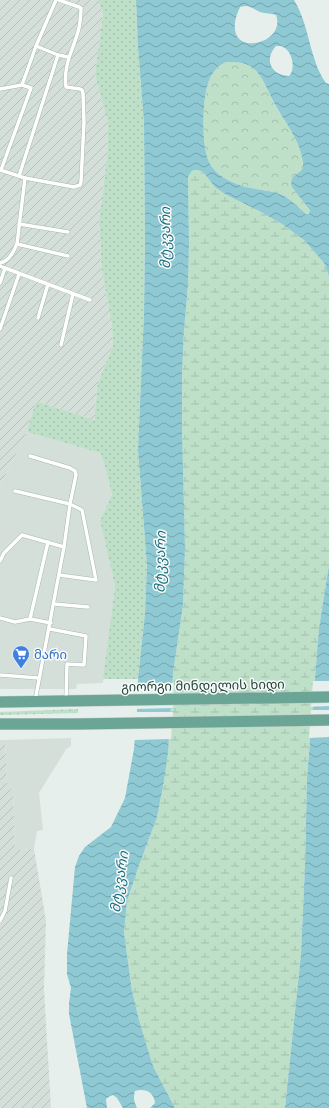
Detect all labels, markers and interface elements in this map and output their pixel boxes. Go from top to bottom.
water label: მტკვარი [156,206,174,269]
water label: მტკვარი [150,530,170,593]
supermarket icon: მარი [11,644,31,669]
place label: მარი [34,646,67,663]
street label: გიორგი მინდელის ხიდი [121,676,285,695]
water label: მტკვარი [106,849,132,914]

